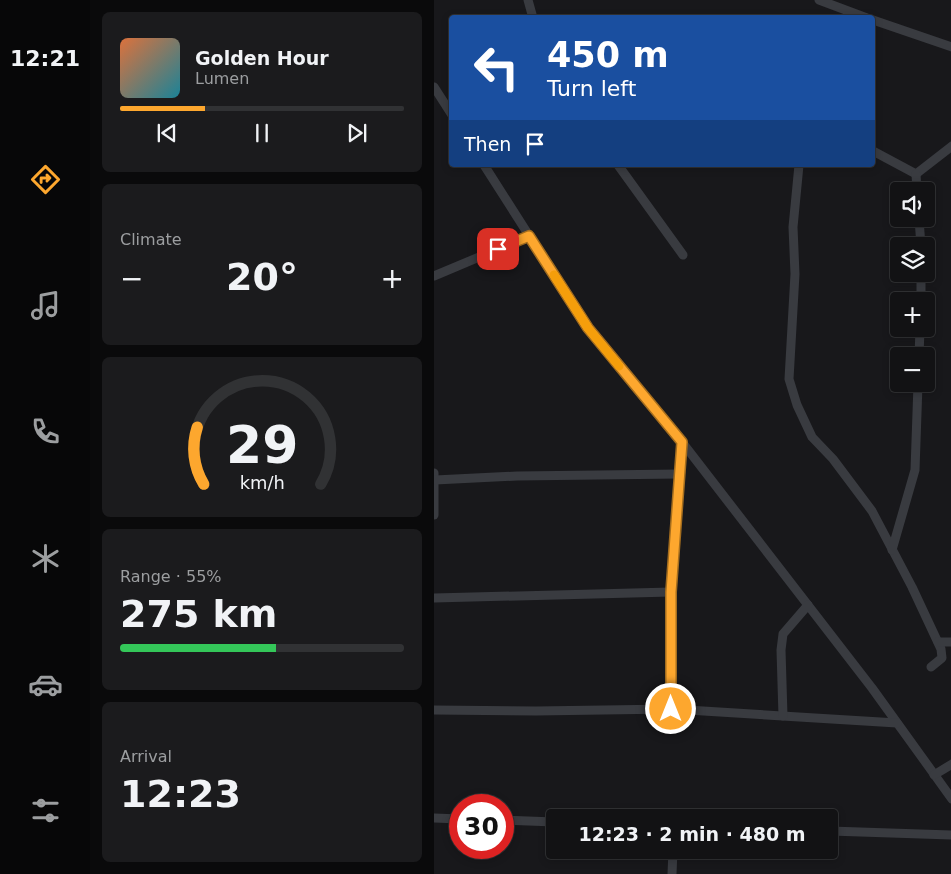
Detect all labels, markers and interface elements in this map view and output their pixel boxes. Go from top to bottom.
icon: left [464,35,529,100]
text: 450 m [547,35,669,75]
text: 12:21 [10,46,80,71]
text: Golden Hour [195,47,329,69]
text: Lumen [195,69,249,88]
text: Turn left [547,76,636,101]
icon: previous [153,119,181,147]
icon: pause [248,119,276,147]
icon: next [343,119,371,147]
icon: arrive [521,130,549,158]
text: Then [464,133,511,155]
icon: directions [28,162,63,197]
map controls [890,182,935,392]
button: sound [890,182,935,227]
pin [477,228,519,270]
text: Climate [120,230,182,249]
icon: arrive [484,235,512,263]
button: layers [890,237,935,282]
text: 20° [226,255,298,299]
text: − [120,262,143,295]
text: + [381,262,404,295]
icon: music [28,288,63,323]
button: + [890,292,935,337]
button: − [890,347,935,392]
icon: phone [28,414,63,449]
text: 29 [226,415,298,475]
text: km/h [239,472,285,493]
icon: climate [28,541,63,576]
text: Range · 55% [120,567,222,586]
text: 275 km [120,592,277,636]
icon: car [28,667,63,702]
position arrow [644,682,696,734]
text: Arrival [120,747,172,766]
text: 12:23 [120,772,241,816]
icon: filters [28,793,63,828]
speed limit sign: 30 [449,794,514,859]
text: 12:23 · 2 min · 480 m [578,823,806,845]

